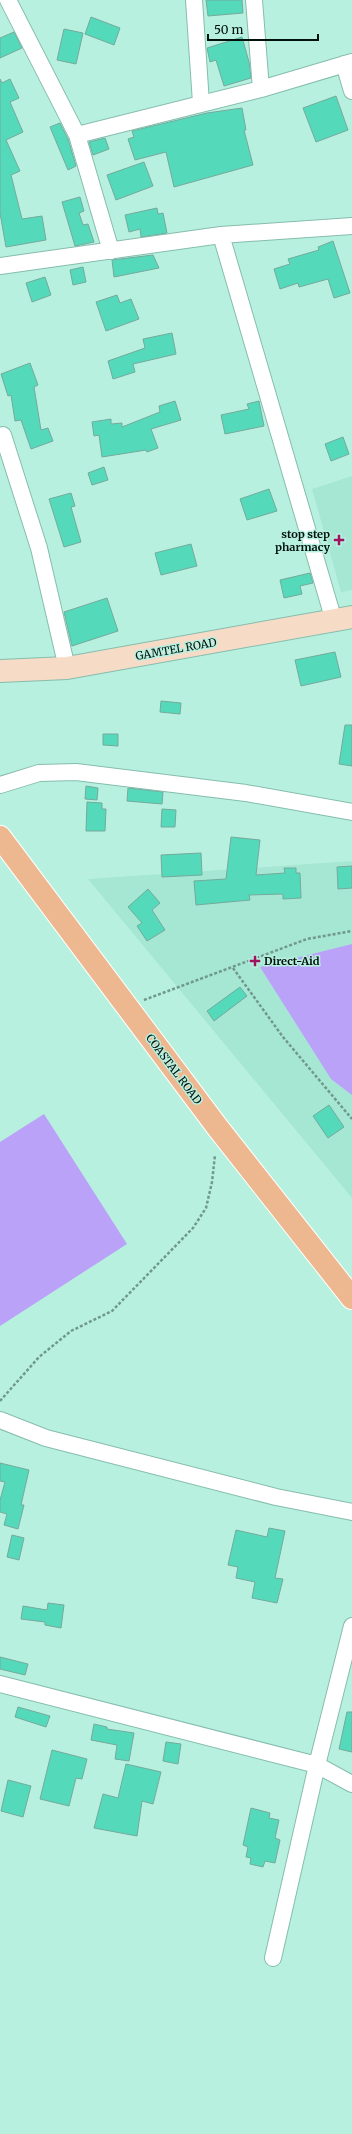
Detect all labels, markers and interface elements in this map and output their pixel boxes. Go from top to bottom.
scale bar [208,16,318,42]
text: 50 m [214,22,243,37]
place label: stop step pharmacy [275,527,330,554]
marker: stop step pharmacy [333,534,345,546]
street label: GAMTEL ROAD [134,635,218,663]
place label: Direct-Aid [264,954,320,968]
marker: Direct-Aid [249,955,261,967]
street label: COASTAL ROAD [143,1031,205,1107]

